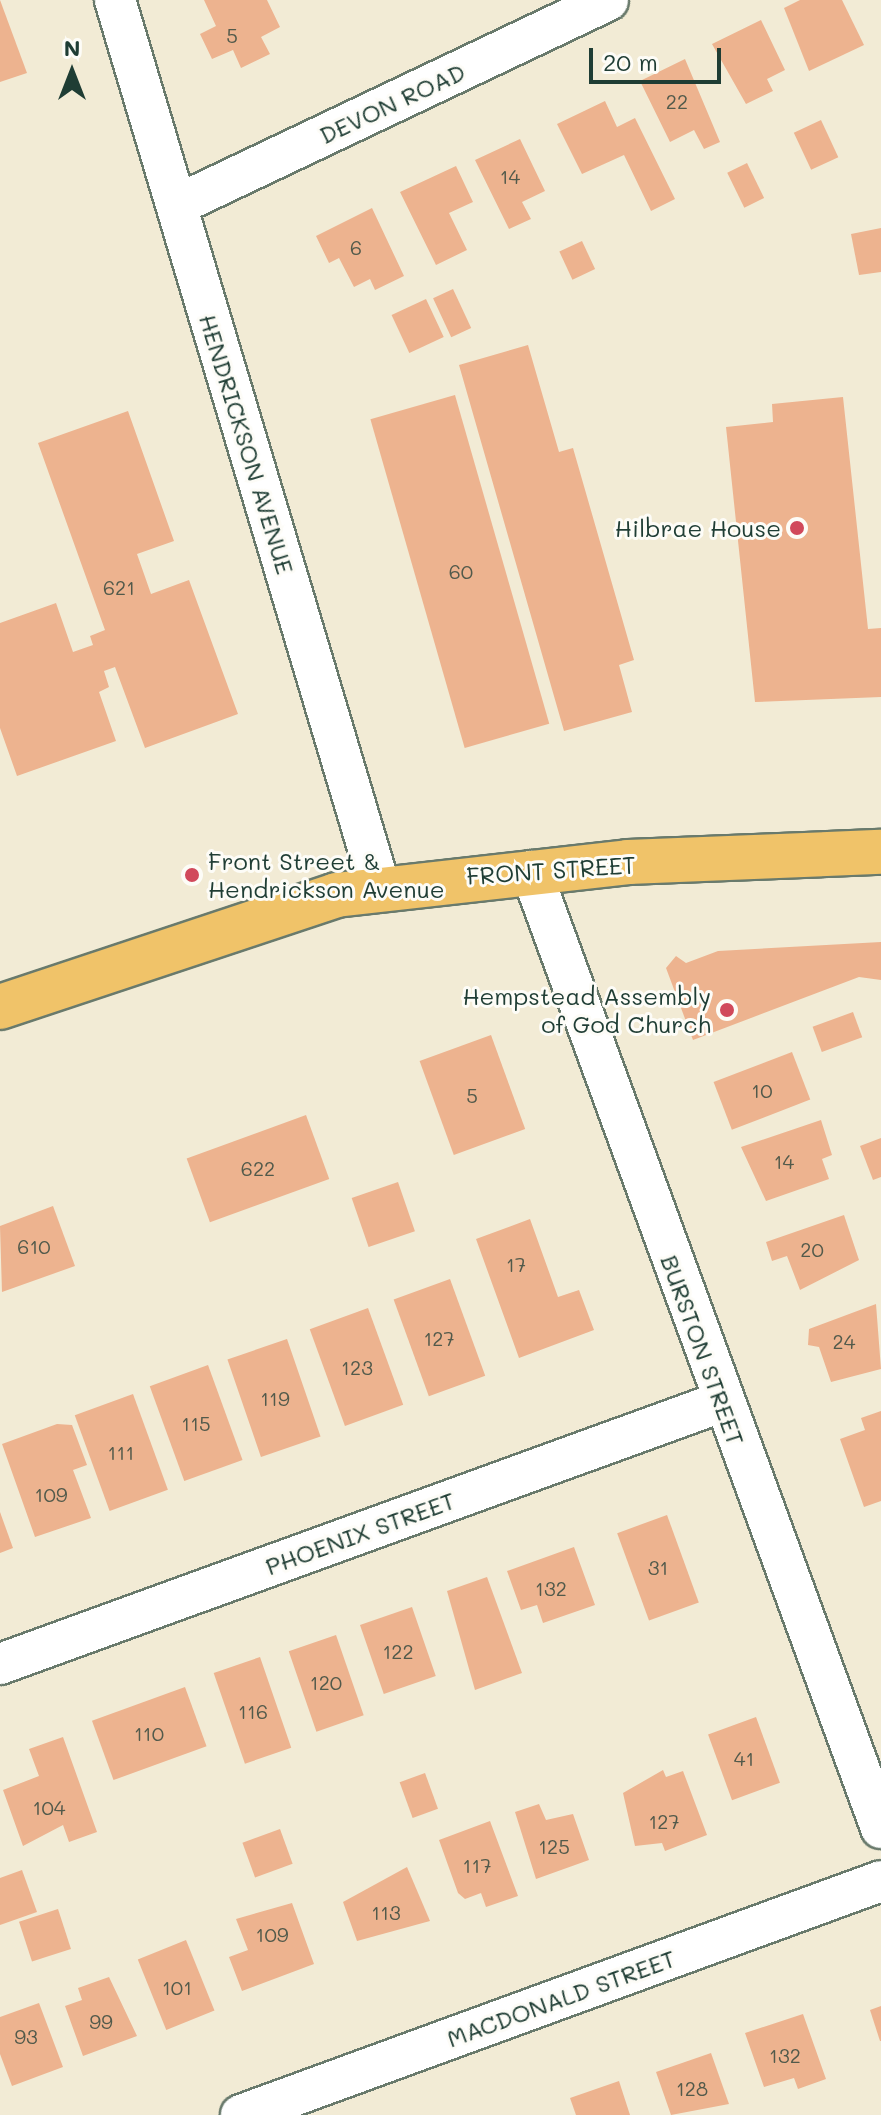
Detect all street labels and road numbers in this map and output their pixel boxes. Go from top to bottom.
street label: DEVON ROAD [315,57,469,149]
street label: HENDRICKSON AVENUE [194,311,300,577]
street label: FRONT STREET [465,850,637,890]
street label: BURSTON STREET [655,1251,751,1449]
street label: PHOENIX STREET [261,1485,459,1581]
street label: MACDONALD STREET [443,1943,679,2053]

